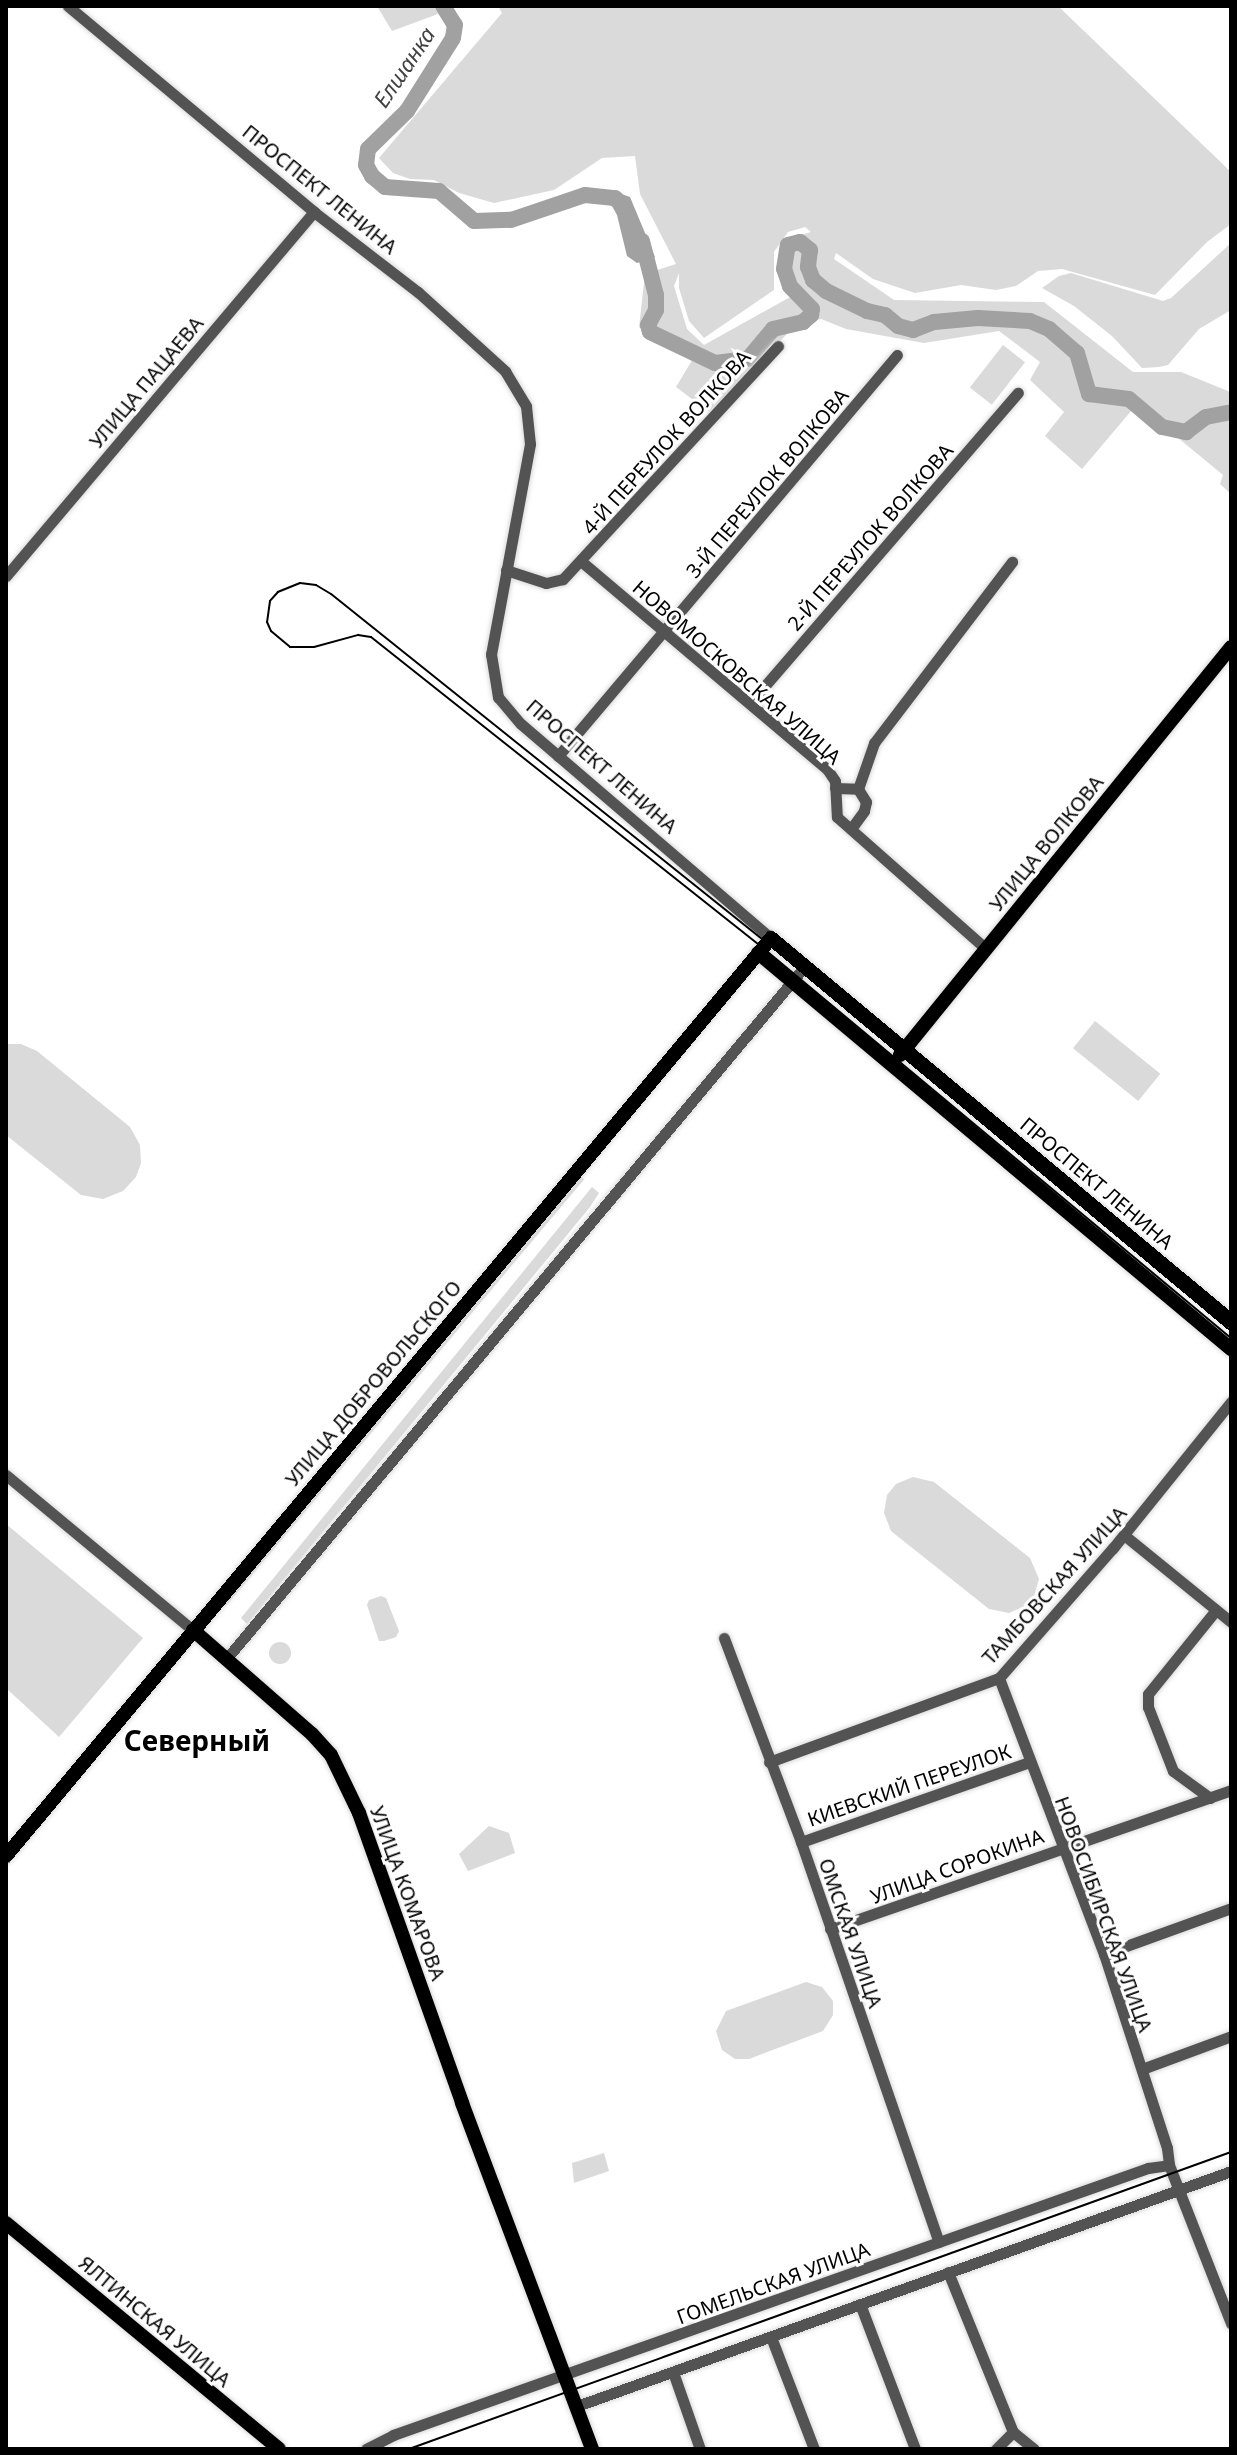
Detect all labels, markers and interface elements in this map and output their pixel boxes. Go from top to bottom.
water label: Елшанка [368,22,440,112]
street label: ПРОСПЕКТ ЛЕНИНА [238,119,402,259]
street label: УЛИЦА ПАЦАЕВА [84,311,208,453]
street label: 4-Й ПЕРЕУЛОК ВОЛКОВА [577,345,755,539]
street label: 3-Й ПЕРЕУЛОК ВОЛКОВА [681,383,853,583]
street label: 2-Й ПЕРЕУЛОК ВОЛКОВА [782,439,958,635]
street label: НОВОМОСКОВСКАЯ УЛИЦА [628,575,846,769]
street label: ПРОСПЕКТ ЛЕНИНА [522,694,682,838]
street label: УЛИЦА ВОЛКОВА [984,770,1108,916]
street label: ПРОСПЕКТ ЛЕНИНА [1016,1112,1178,1254]
street label: УЛИЦА ДОБРОВОЛЬСКОГО [280,1275,466,1491]
street label: ТАМБОВСКАЯ УЛИЦА [977,1501,1131,1669]
district label: Северный [124,1723,270,1757]
street label: КИЕВСКИЙ ПЕРЕУЛОК [804,1739,1014,1831]
street label: НОВОСИБИРСКАЯ УЛИЦА [1050,1793,1158,2035]
street label: УЛИЦА КОМАРОВА [365,1803,451,1983]
street label: УЛИЦА СОРОКИНА [867,1824,1047,1908]
street label: ОМСКАЯ УЛИЦА [814,1855,888,2011]
street label: ГОМЕЛЬСКАЯ УЛИЦА [673,2237,873,2329]
street label: ЯЛТИНСКАЯ УЛИЦА [74,2250,236,2392]

